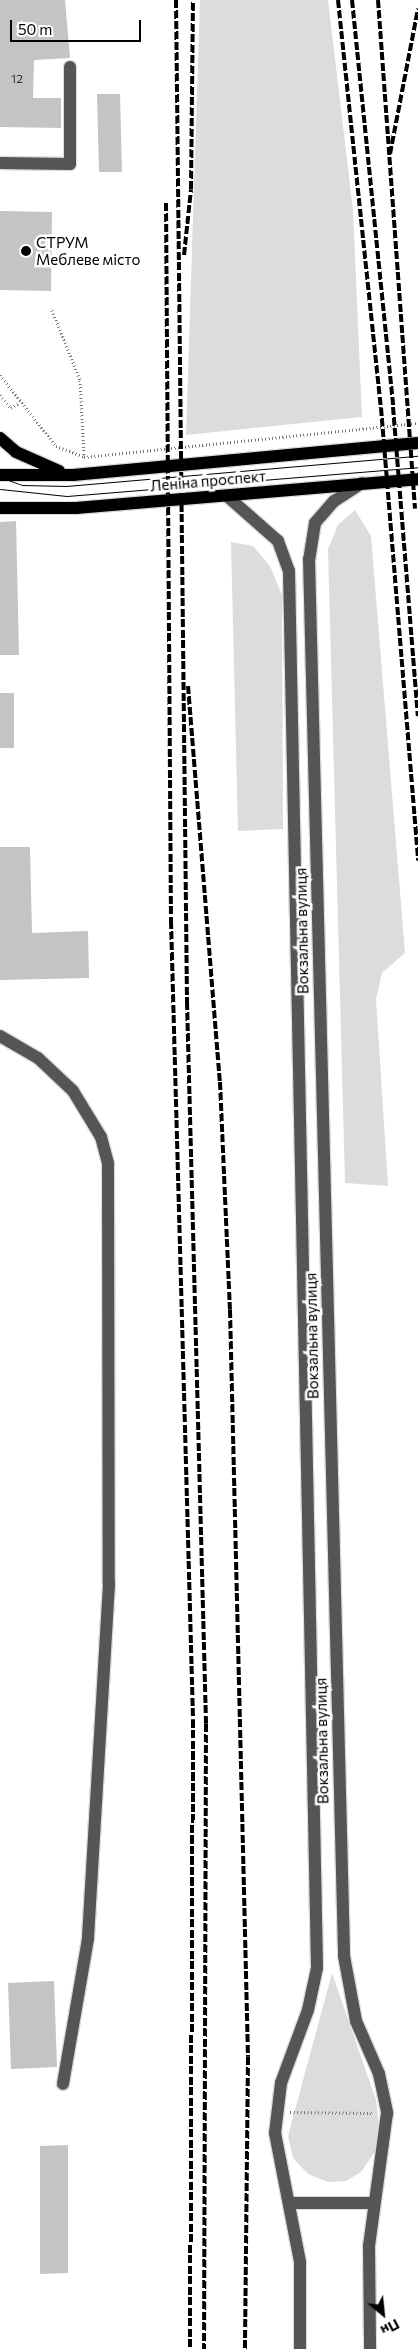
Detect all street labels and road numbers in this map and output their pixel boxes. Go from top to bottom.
street label: Леніна проспект [149,467,267,495]
street label: Вокзальна вулиця [292,868,312,994]
street label: Вокзальна вулиця [302,1273,322,1399]
street label: Вокзальна вулиця [312,1678,332,1804]

